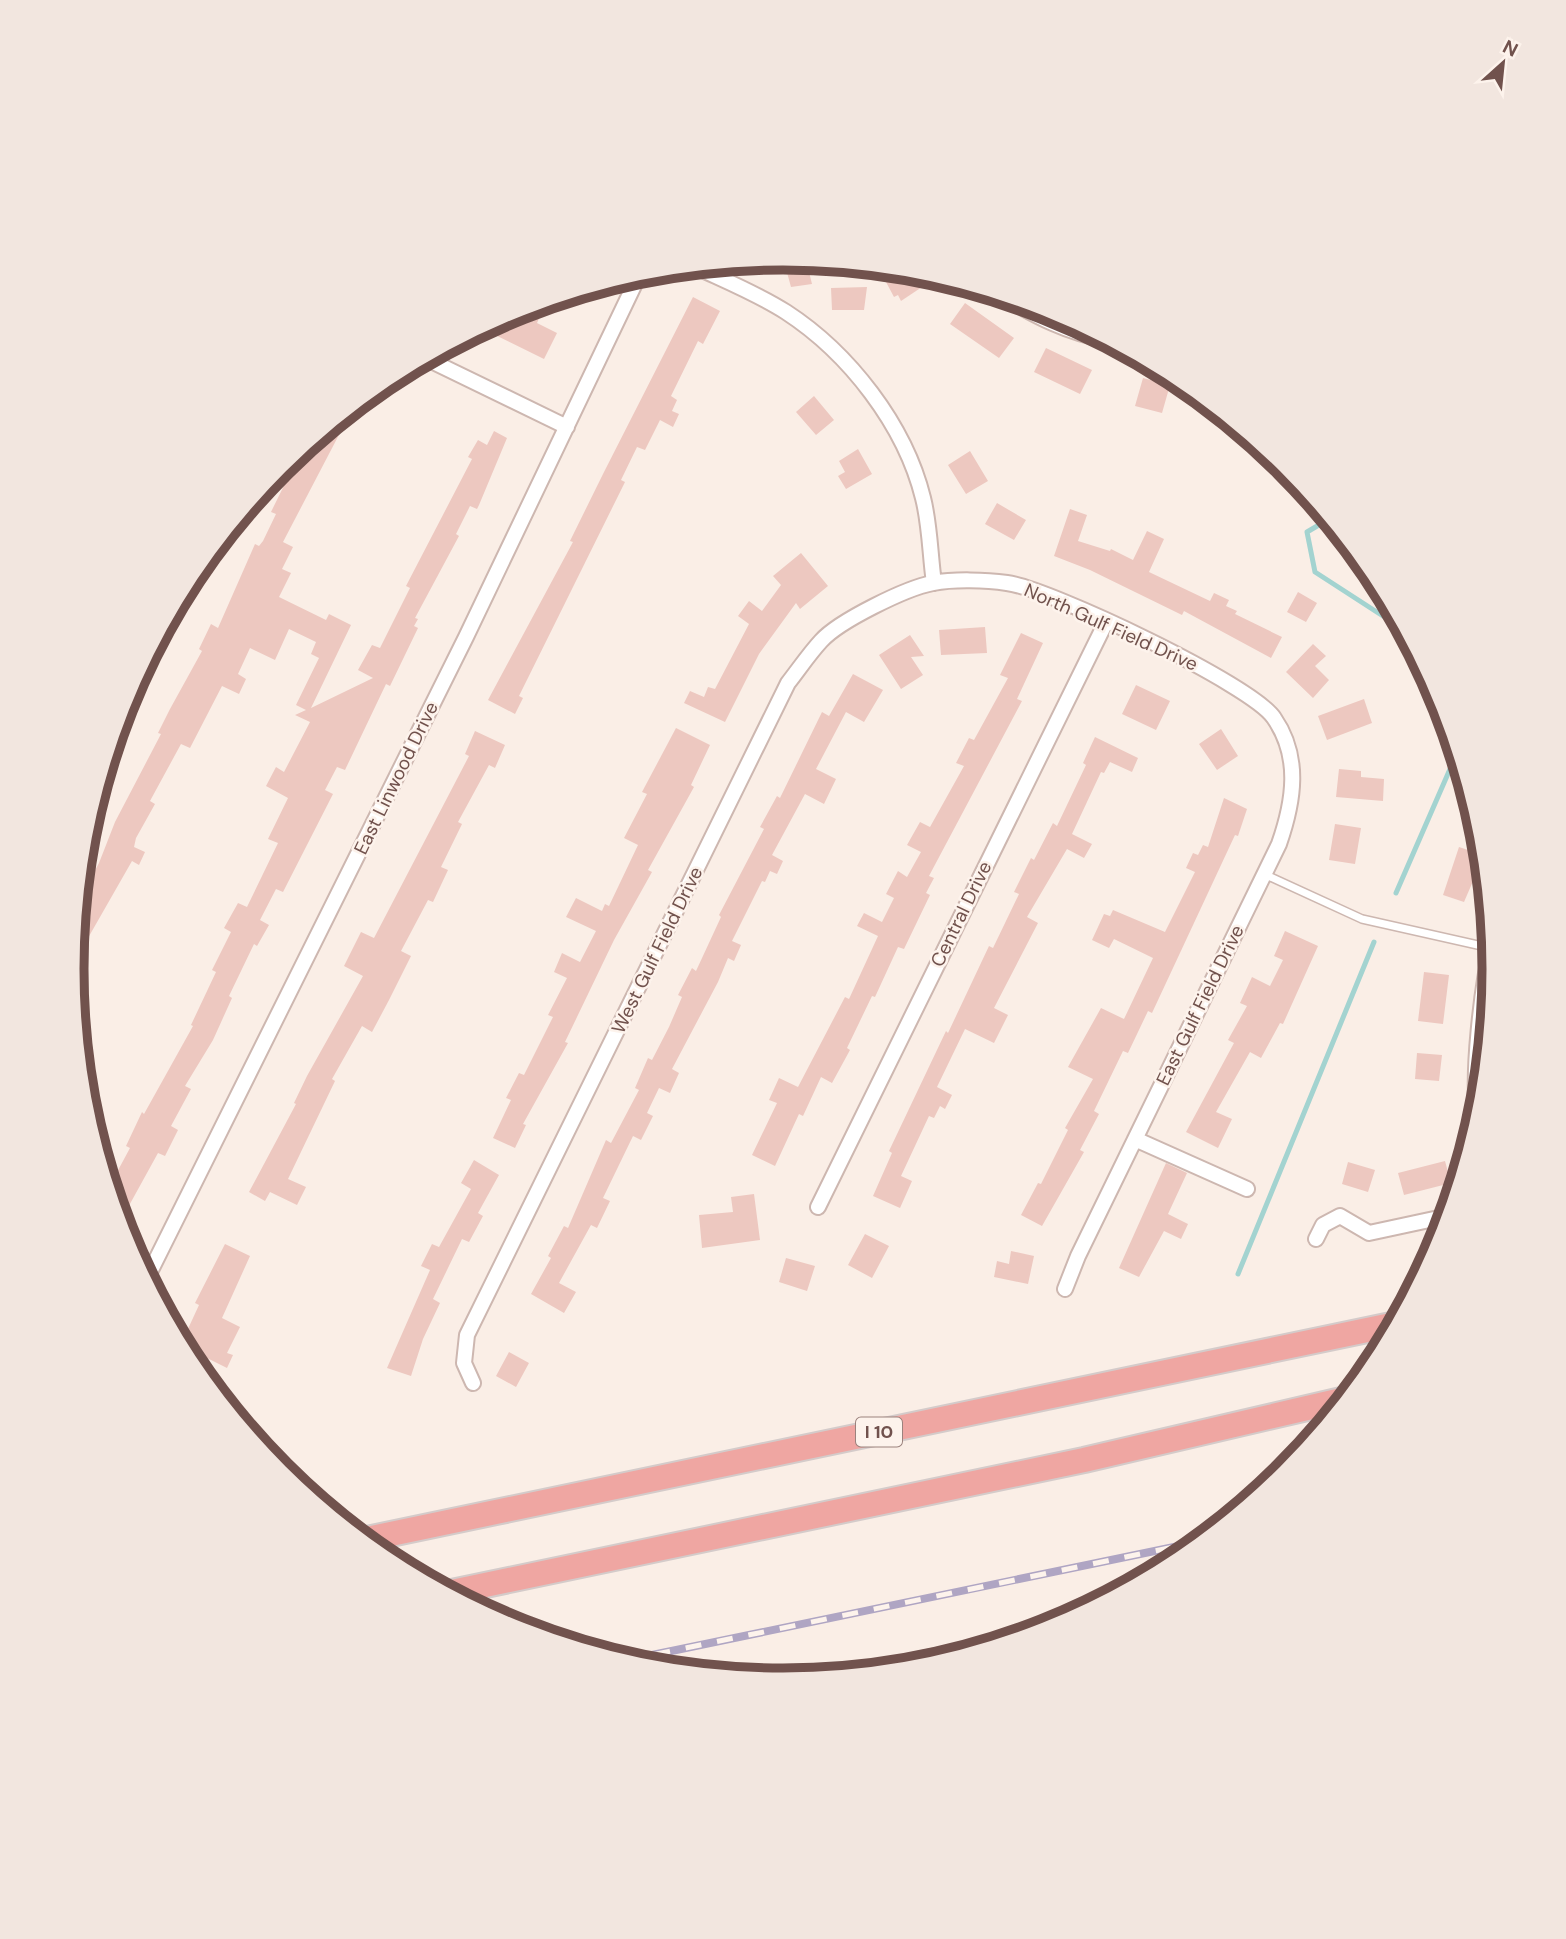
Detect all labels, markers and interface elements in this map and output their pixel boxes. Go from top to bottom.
north arrow [1468,28,1538,98]
text: N [1499,34,1522,63]
street label: North Gulf Field Drive [1020,577,1202,677]
street label: East Linwood Drive [348,698,444,858]
street label: Central Drive [925,857,997,971]
street label: West Gulf Field Drive [606,862,708,1038]
street label: East Gulf Field Drive [1150,921,1250,1089]
road number: I 10 [856,1418,902,1447]

